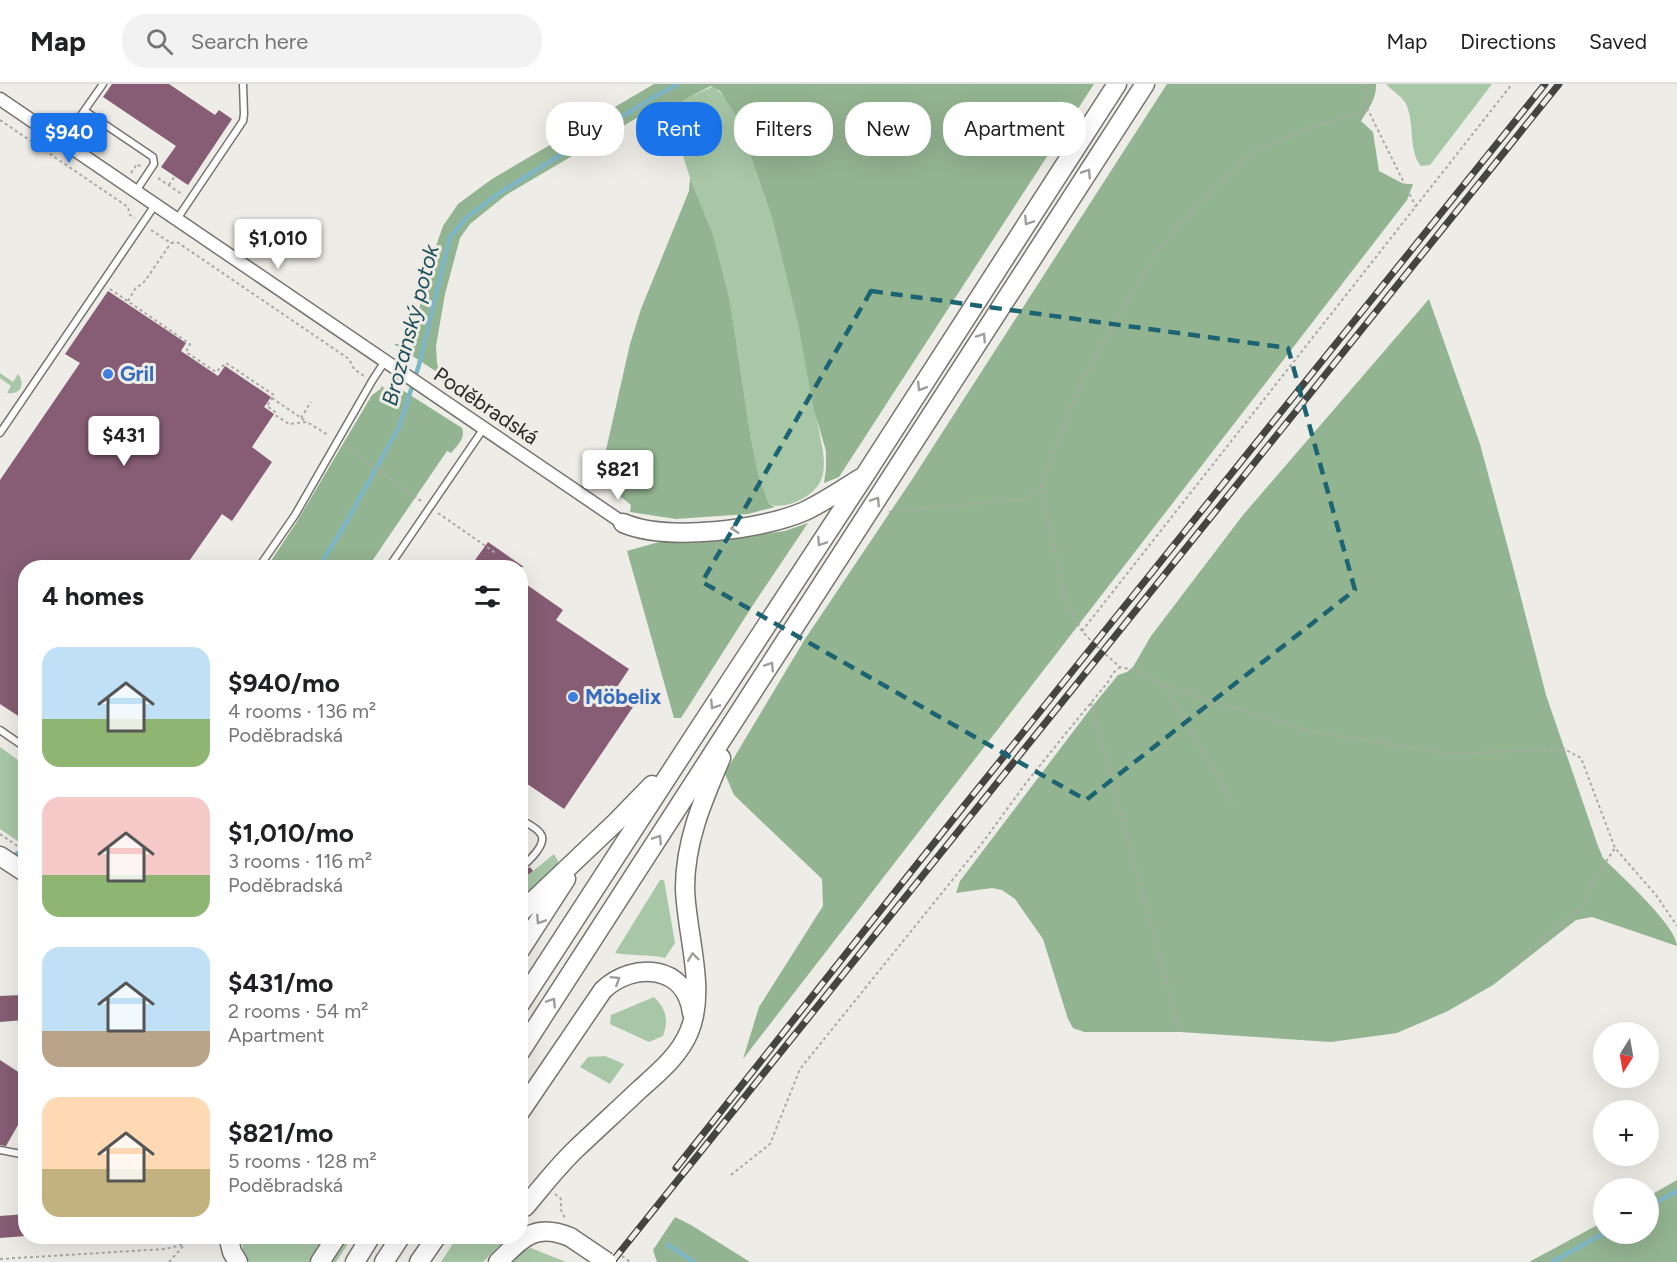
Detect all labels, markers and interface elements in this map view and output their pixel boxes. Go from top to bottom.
search box [122,14,542,68]
text: Map [30,24,86,58]
icon: search [143,25,176,58]
text: Search here [191,28,308,55]
text: Map [1386,29,1427,54]
text: Directions [1460,29,1556,54]
text: Saved [1589,29,1647,54]
chip: Buy [546,102,624,156]
chip: Rent [636,102,722,156]
chip: Filters [734,102,833,156]
chip: New [845,102,931,156]
chip: Apartment [943,102,1086,156]
pin: $940 [33,113,105,164]
text: $940 [45,120,93,144]
one-way arrow [1080,169,1092,179]
one-way arrow [1024,214,1035,225]
pin: $1,010 [229,219,327,270]
text: $1,010 [248,226,308,250]
water label: Brozanský potok [376,240,445,409]
one-way arrow [975,333,986,344]
place label: Gril [120,361,154,386]
street label: Poděbradská [429,361,543,450]
marker: Gril [101,367,115,381]
one-way arrow [917,381,929,391]
pin: $431 [88,416,160,467]
text: $431 [102,423,146,447]
pin: $821 [582,450,654,501]
text: $821 [596,457,640,481]
one-way arrow [869,497,881,507]
one-way arrow [730,522,739,534]
one-way arrow [817,536,829,546]
text: 4 homes [42,580,144,612]
icon: filters [471,580,504,613]
one-way arrow [763,661,774,672]
text: $940/mo [228,667,340,699]
icon: home [90,671,162,743]
place label: Möbelix [585,684,662,709]
marker: Möbelix [566,690,580,704]
text: 4 rooms · 136 m² [228,699,376,723]
one-way arrow [710,699,722,709]
text: Poděbradská [228,723,343,747]
text: $1,010/mo [228,817,354,849]
icon: home [90,821,162,893]
one-way arrow [651,835,663,845]
text: 3 rooms · 116 m² [228,849,372,873]
text: Poděbradská [228,873,343,897]
one-way arrow [536,913,547,924]
one-way arrow [687,953,700,962]
text: $431/mo [228,967,333,999]
icon: home [90,971,162,1043]
one-way arrow [610,976,620,988]
one-way arrow [545,998,556,1009]
text: 2 rooms · 54 m² [228,999,368,1023]
north arrow [1593,1022,1659,1088]
map controls [1593,1022,1659,1244]
text: Apartment [228,1023,325,1047]
button: + [1593,1100,1659,1166]
text: $821/mo [228,1117,333,1149]
icon: home [90,1121,162,1193]
text: 5 rooms · 128 m² [228,1149,377,1173]
text: Poděbradská [228,1173,343,1197]
button: − [1593,1178,1659,1244]

